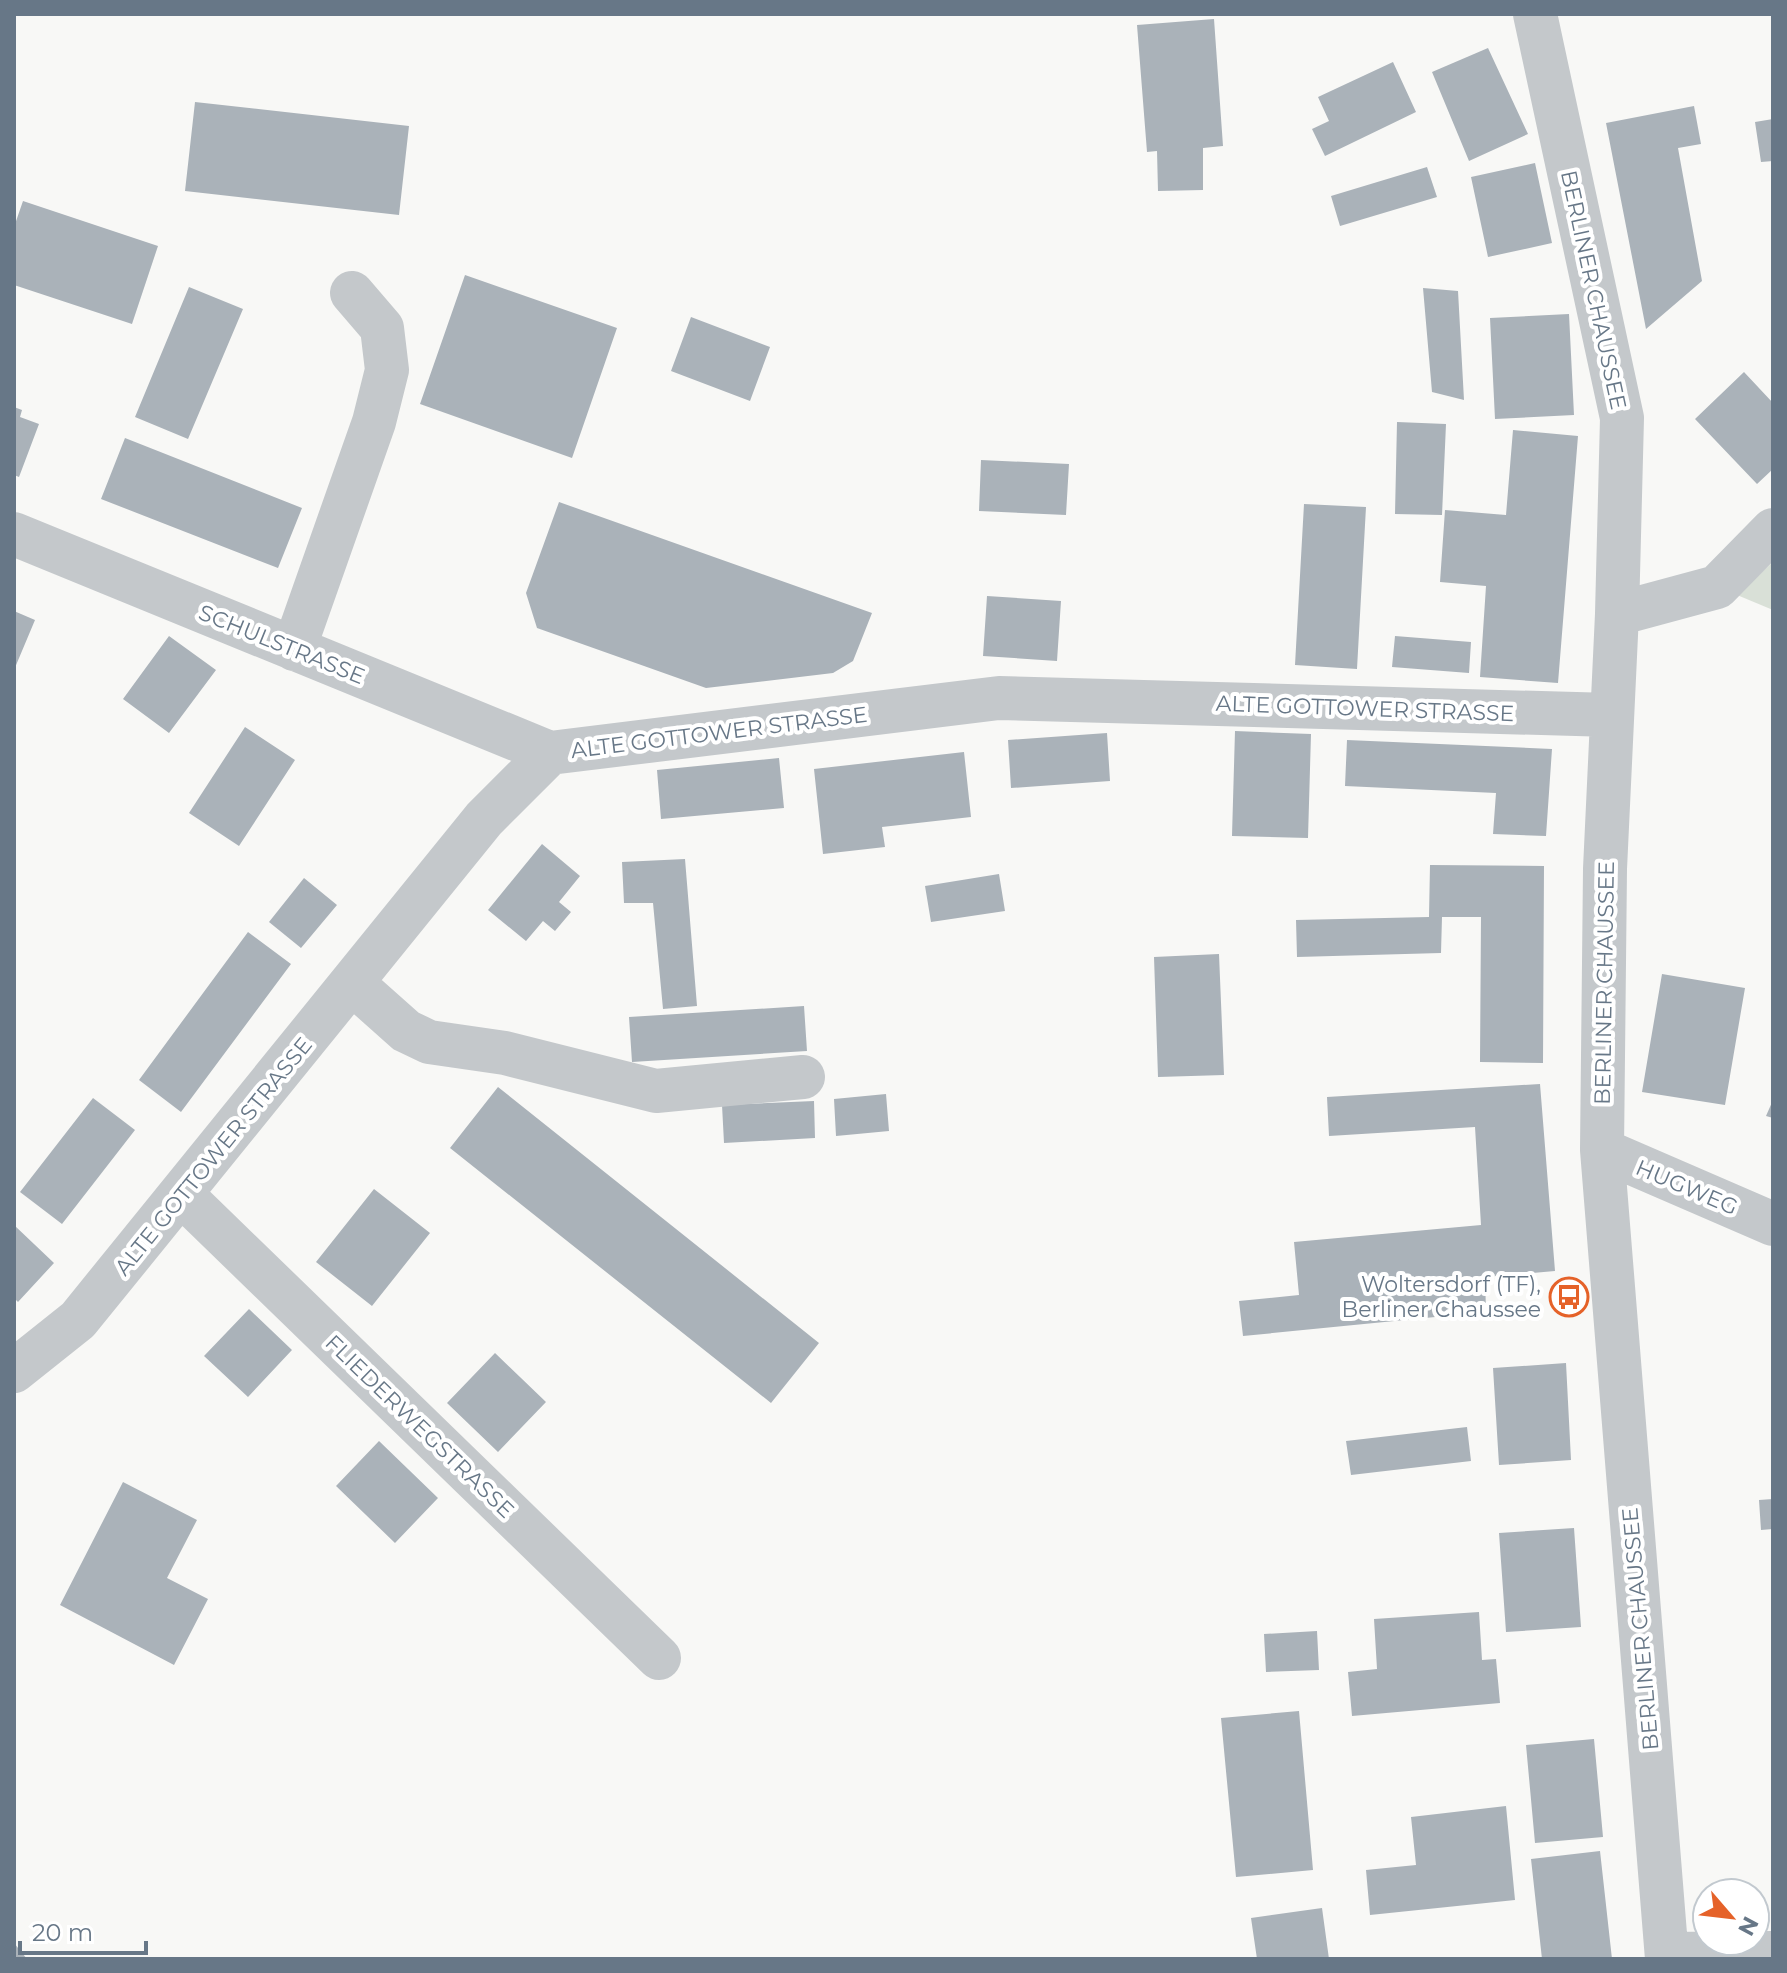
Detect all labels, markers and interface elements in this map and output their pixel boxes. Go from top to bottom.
street label: BERLINER CHAUSSEE [1555,168,1632,412]
street label: SCHULSTRASSE [195,599,369,690]
street label: ALTE GOTTOWER STRASSE [1215,690,1515,727]
street label: ALTE GOTTOWER STRASSE [569,701,869,764]
street label: BERLINER CHAUSSEE [1589,861,1620,1105]
street label: ALTE GOTTOWER STRASSE [109,1032,318,1281]
street label: HUGWEG [1632,1154,1742,1221]
place label: Woltersdorf (TF), Berliner Chaussee [1342,1271,1541,1323]
bus stop icon: Woltersdorf (TF), Berliner Chaussee [1548,1276,1590,1318]
street label: FLIEDERWEGSTRASSE [320,1329,520,1524]
street label: BERLINER CHAUSSEE [1616,1506,1665,1752]
north arrow [1691,1877,1771,1957]
scale bar [20,1905,146,1955]
text: N [1732,1912,1764,1940]
text: 20 m [32,1918,93,1947]

